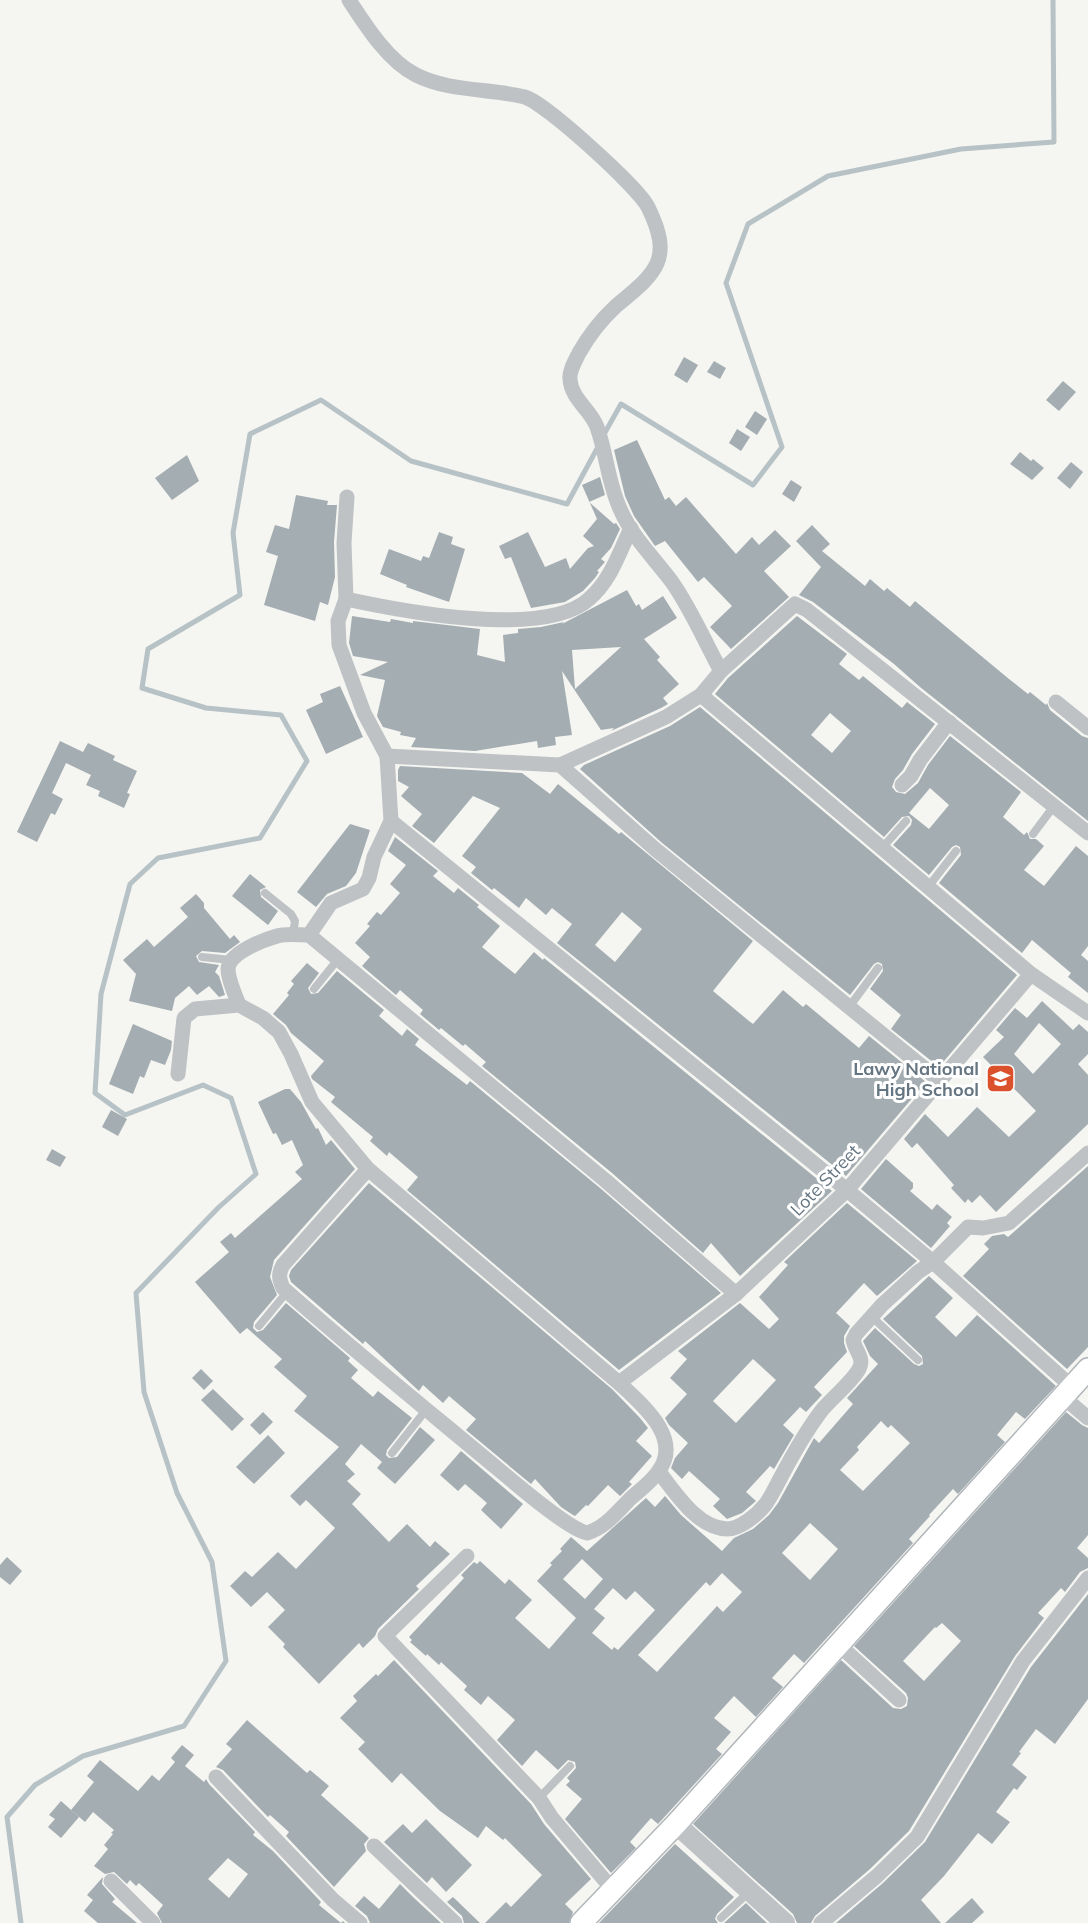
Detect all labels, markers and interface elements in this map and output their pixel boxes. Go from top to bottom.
place label: Lawy National High School [853,1057,979,1101]
school or university icon: Lawy National High School [984,1062,1016,1094]
street label: Lote Street [785,1140,865,1220]

